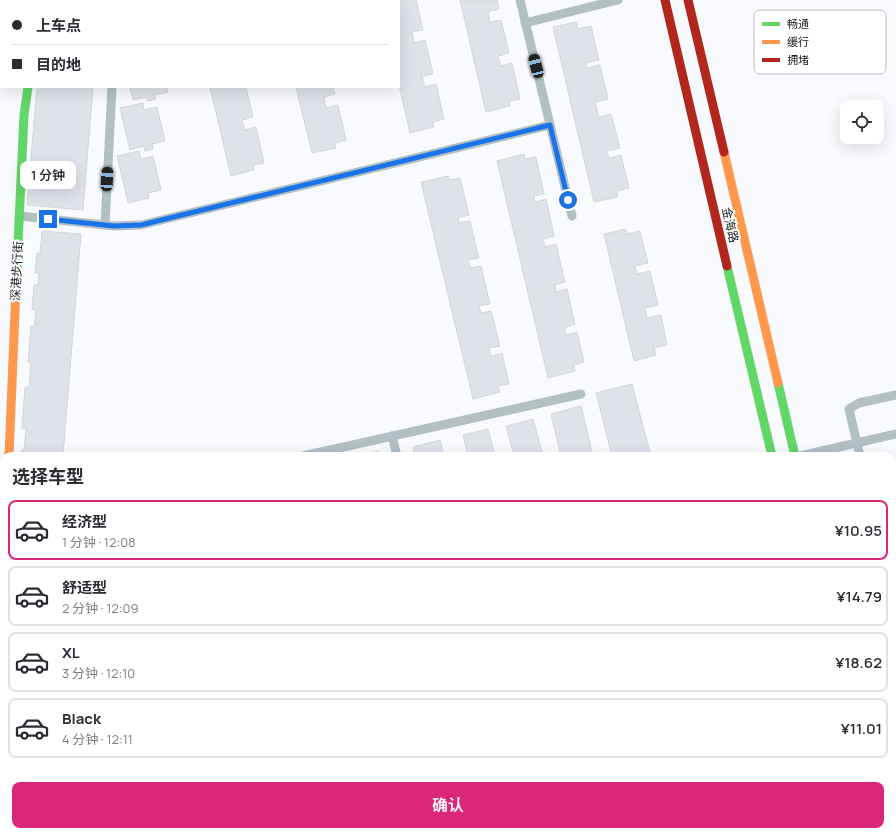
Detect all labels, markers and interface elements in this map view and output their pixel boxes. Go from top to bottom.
legend [754,10,886,74]
text: 上车点 [36,15,81,36]
text: 畅通 [787,16,809,31]
text: 缓行 [787,34,809,49]
text: 拥堵 [787,52,809,67]
car [527,53,545,79]
text: 目的地 [36,54,81,75]
map controls [840,100,884,144]
button: locate [840,100,884,144]
callout: 1 分钟 [20,161,76,189]
text: 1 分钟 [31,166,65,184]
car [100,167,114,191]
route start [559,191,577,209]
street label: 金海路 [718,205,743,244]
route end [39,210,57,228]
street label: 深港步行街 [6,241,27,301]
text: 选择车型 [12,464,84,488]
text: 经济型 [62,511,107,532]
icon: car [14,512,50,548]
text: ¥10.95 [835,520,882,541]
text: 1 分钟 · 12:08 [62,533,136,551]
text: 舒适型 [62,577,107,598]
icon: car [14,578,50,614]
text: ¥14.79 [837,586,882,607]
text: 2 分钟 · 12:09 [62,599,139,617]
text: XL [62,642,80,663]
icon: car [14,644,50,680]
text: ¥18.62 [835,652,882,673]
text: 3 分钟 · 12:10 [62,664,135,682]
text: Black [62,708,101,729]
icon: car [14,710,50,746]
text: ¥11.01 [841,718,882,739]
text: 4 分钟 · 12:11 [62,730,133,748]
button: 确认 [12,782,884,828]

